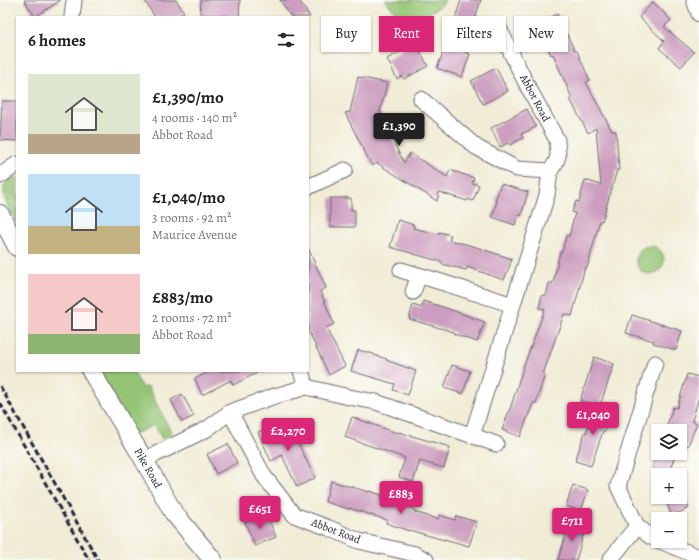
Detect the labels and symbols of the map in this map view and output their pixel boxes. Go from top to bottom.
street label: Abbot Road [516,71,554,124]
pin: £1,390 [366,113,432,147]
pin: £1,040 [560,402,626,436]
pin: £2,270 [255,418,321,452]
street label: Pike Road [130,445,166,491]
pin: £883 [377,481,425,515]
pin: £651 [236,496,284,530]
pin: £711 [548,508,596,542]
street label: Abbot Road [308,514,363,547]

